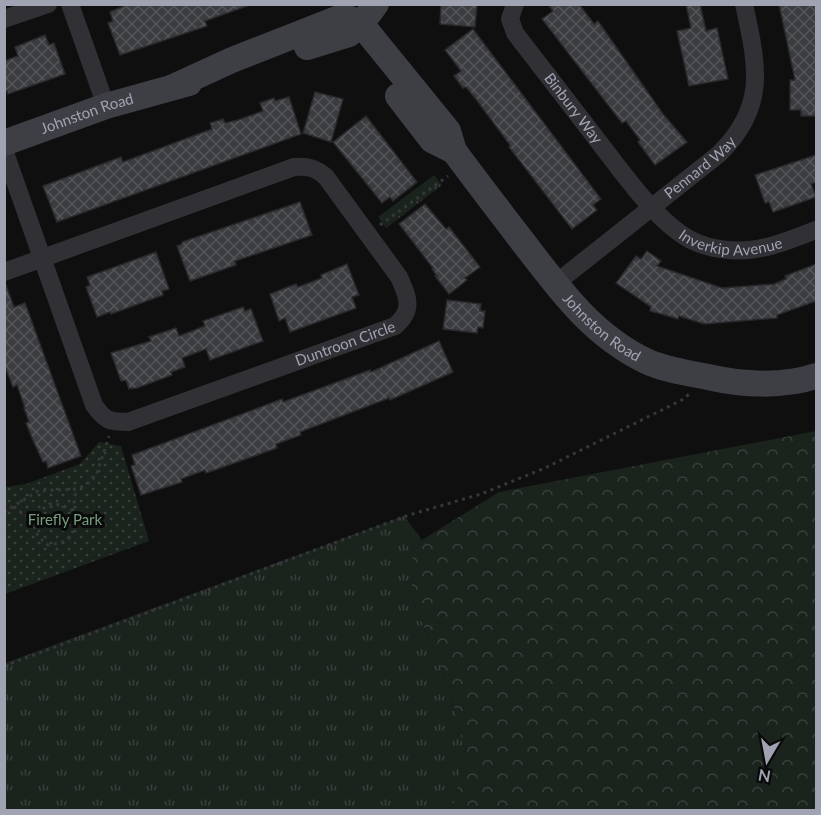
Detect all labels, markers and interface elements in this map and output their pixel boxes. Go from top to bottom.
street label: Binbury Way [541,69,607,147]
street label: Johnston Road [38,89,135,137]
street label: Pennard Way [660,132,739,202]
street label: Inverkip Avenue [676,225,784,258]
street label: Johnston Road [559,289,644,365]
street label: Duntroon Circle [293,317,398,369]
park label: Firefly Park [28,510,103,528]
north arrow [737,731,797,791]
text: N [757,766,772,787]

